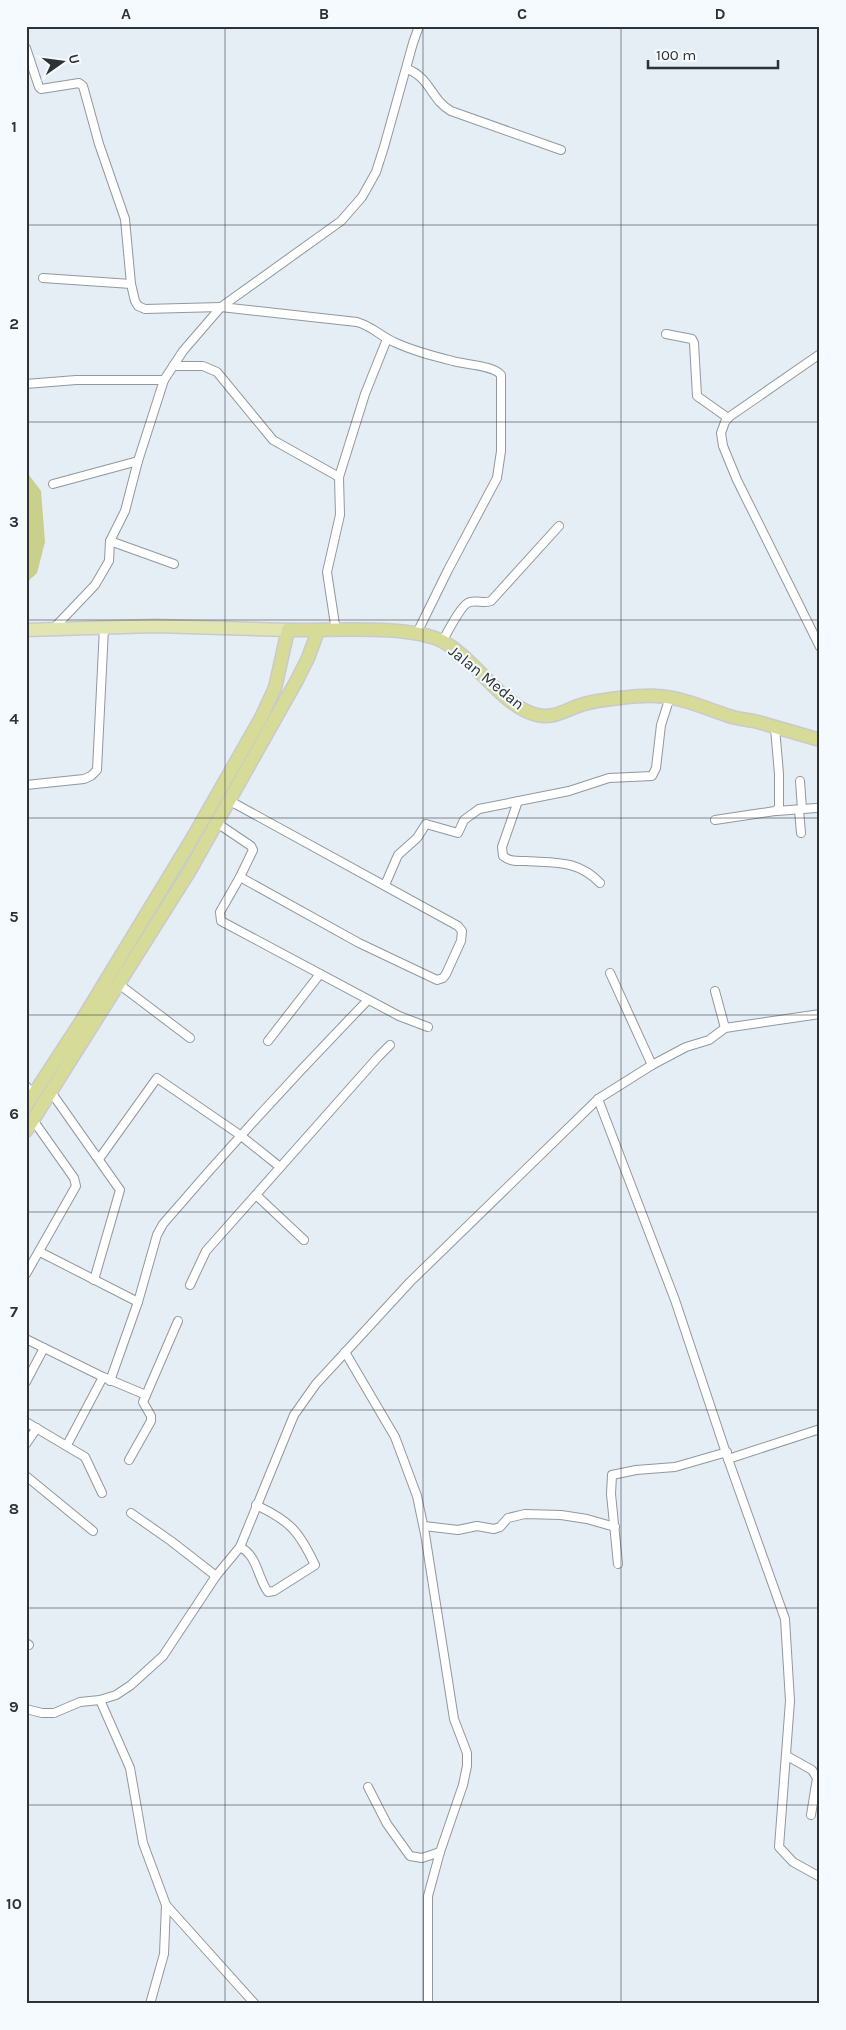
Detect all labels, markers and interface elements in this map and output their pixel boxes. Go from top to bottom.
text: A [121,4,131,23]
text: B [319,4,329,23]
text: C [517,4,527,23]
text: D [715,4,726,23]
north arrow [38,38,88,88]
scale bar [648,38,778,70]
text: 100 m [656,46,696,64]
text: U [65,52,84,66]
text: 1 [11,117,17,136]
text: 2 [9,314,19,333]
text: 3 [9,512,19,531]
street label: Jalan Medan [445,641,528,714]
text: 4 [9,709,19,728]
text: 5 [9,907,19,926]
text: 6 [9,1104,19,1123]
text: 7 [10,1302,18,1321]
text: 8 [9,1499,19,1518]
text: 9 [9,1697,19,1716]
text: 10 [6,1894,22,1913]

